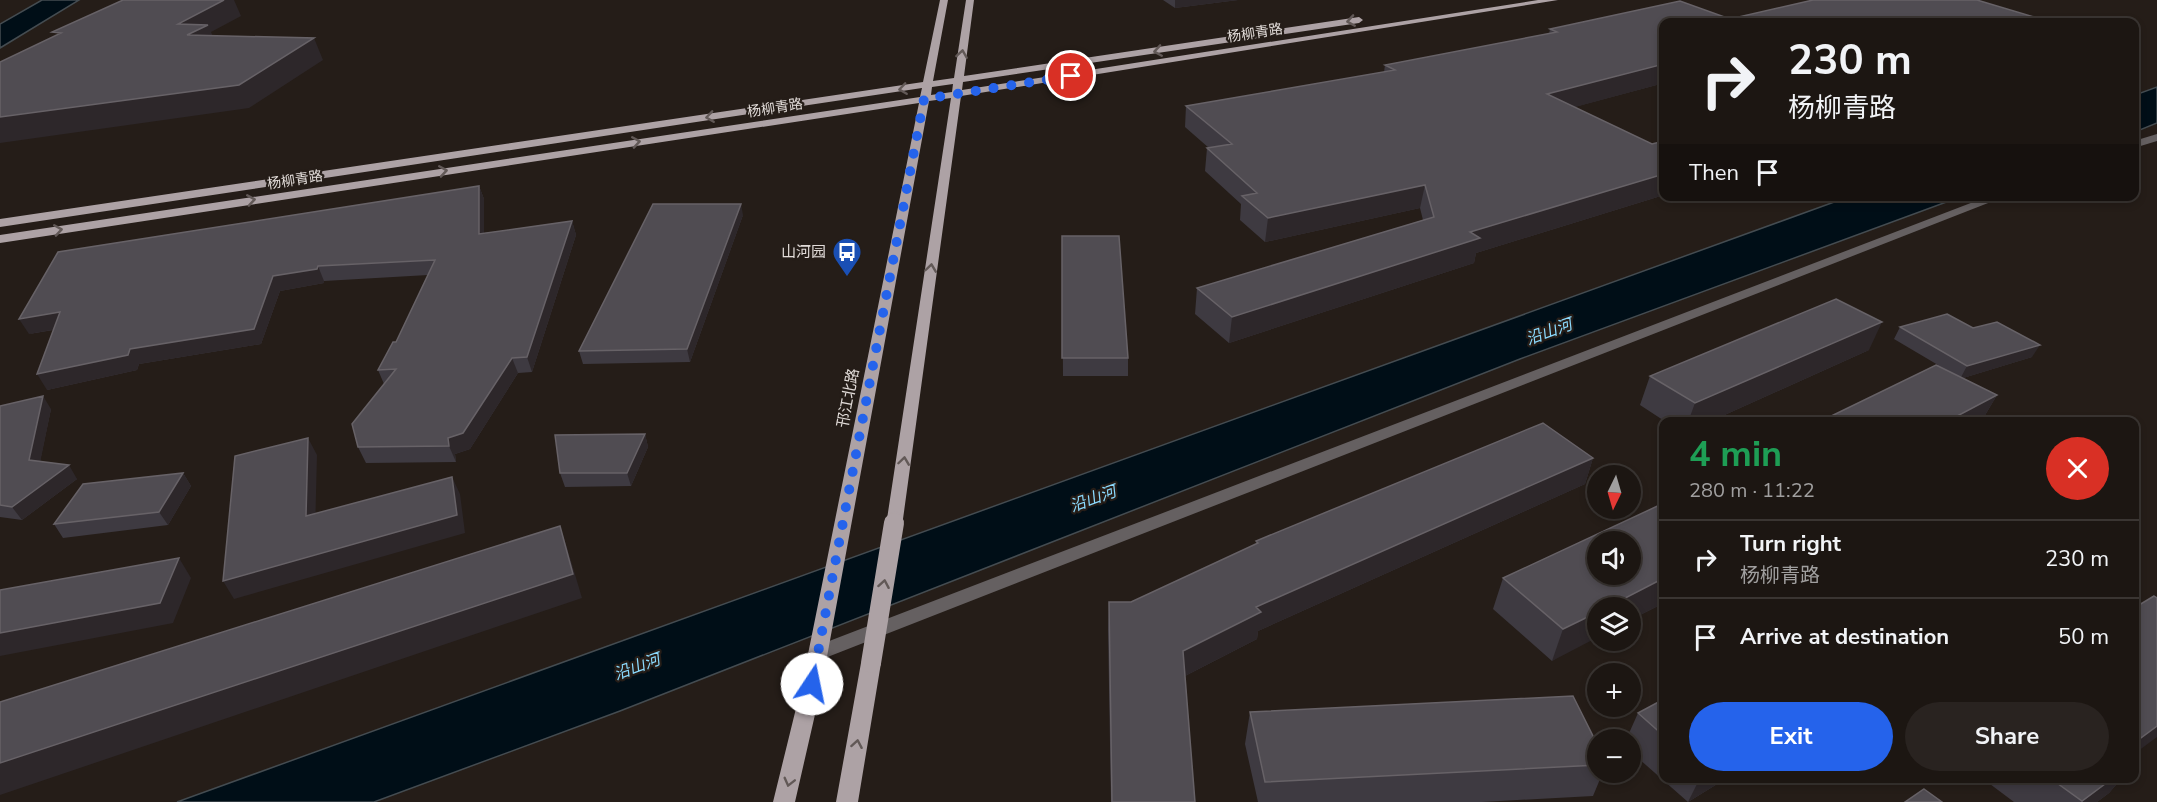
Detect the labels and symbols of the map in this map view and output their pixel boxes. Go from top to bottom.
one-way arrow [1347,15,1356,27]
street label: 杨柳青路 [1226,19,1284,47]
one-way arrow [1154,44,1163,56]
one-way arrow [956,50,968,59]
pin [1045,50,1096,101]
one-way arrow [899,82,908,94]
street label: 杨柳青路 [746,94,804,122]
one-way arrow [706,111,715,123]
one-way arrow [632,137,641,149]
street label: 杨柳青路 [266,166,324,194]
one-way arrow [439,166,448,178]
one-way arrow [246,195,255,207]
one-way arrow [53,225,62,237]
bus stop icon: 山河园 [831,236,863,278]
place label: 山河园 [781,242,826,262]
one-way arrow [924,263,937,273]
water label: 沿山河 [1523,312,1578,351]
street label: 邗江北路 [832,367,864,429]
one-way arrow [897,456,909,466]
north arrow [1587,465,1641,519]
water label: 沿山河 [1067,479,1122,518]
one-way arrow [878,580,890,589]
water label: 沿山河 [611,647,666,686]
position arrow [780,652,844,716]
one-way arrow [850,740,863,750]
one-way arrow [783,777,796,787]

